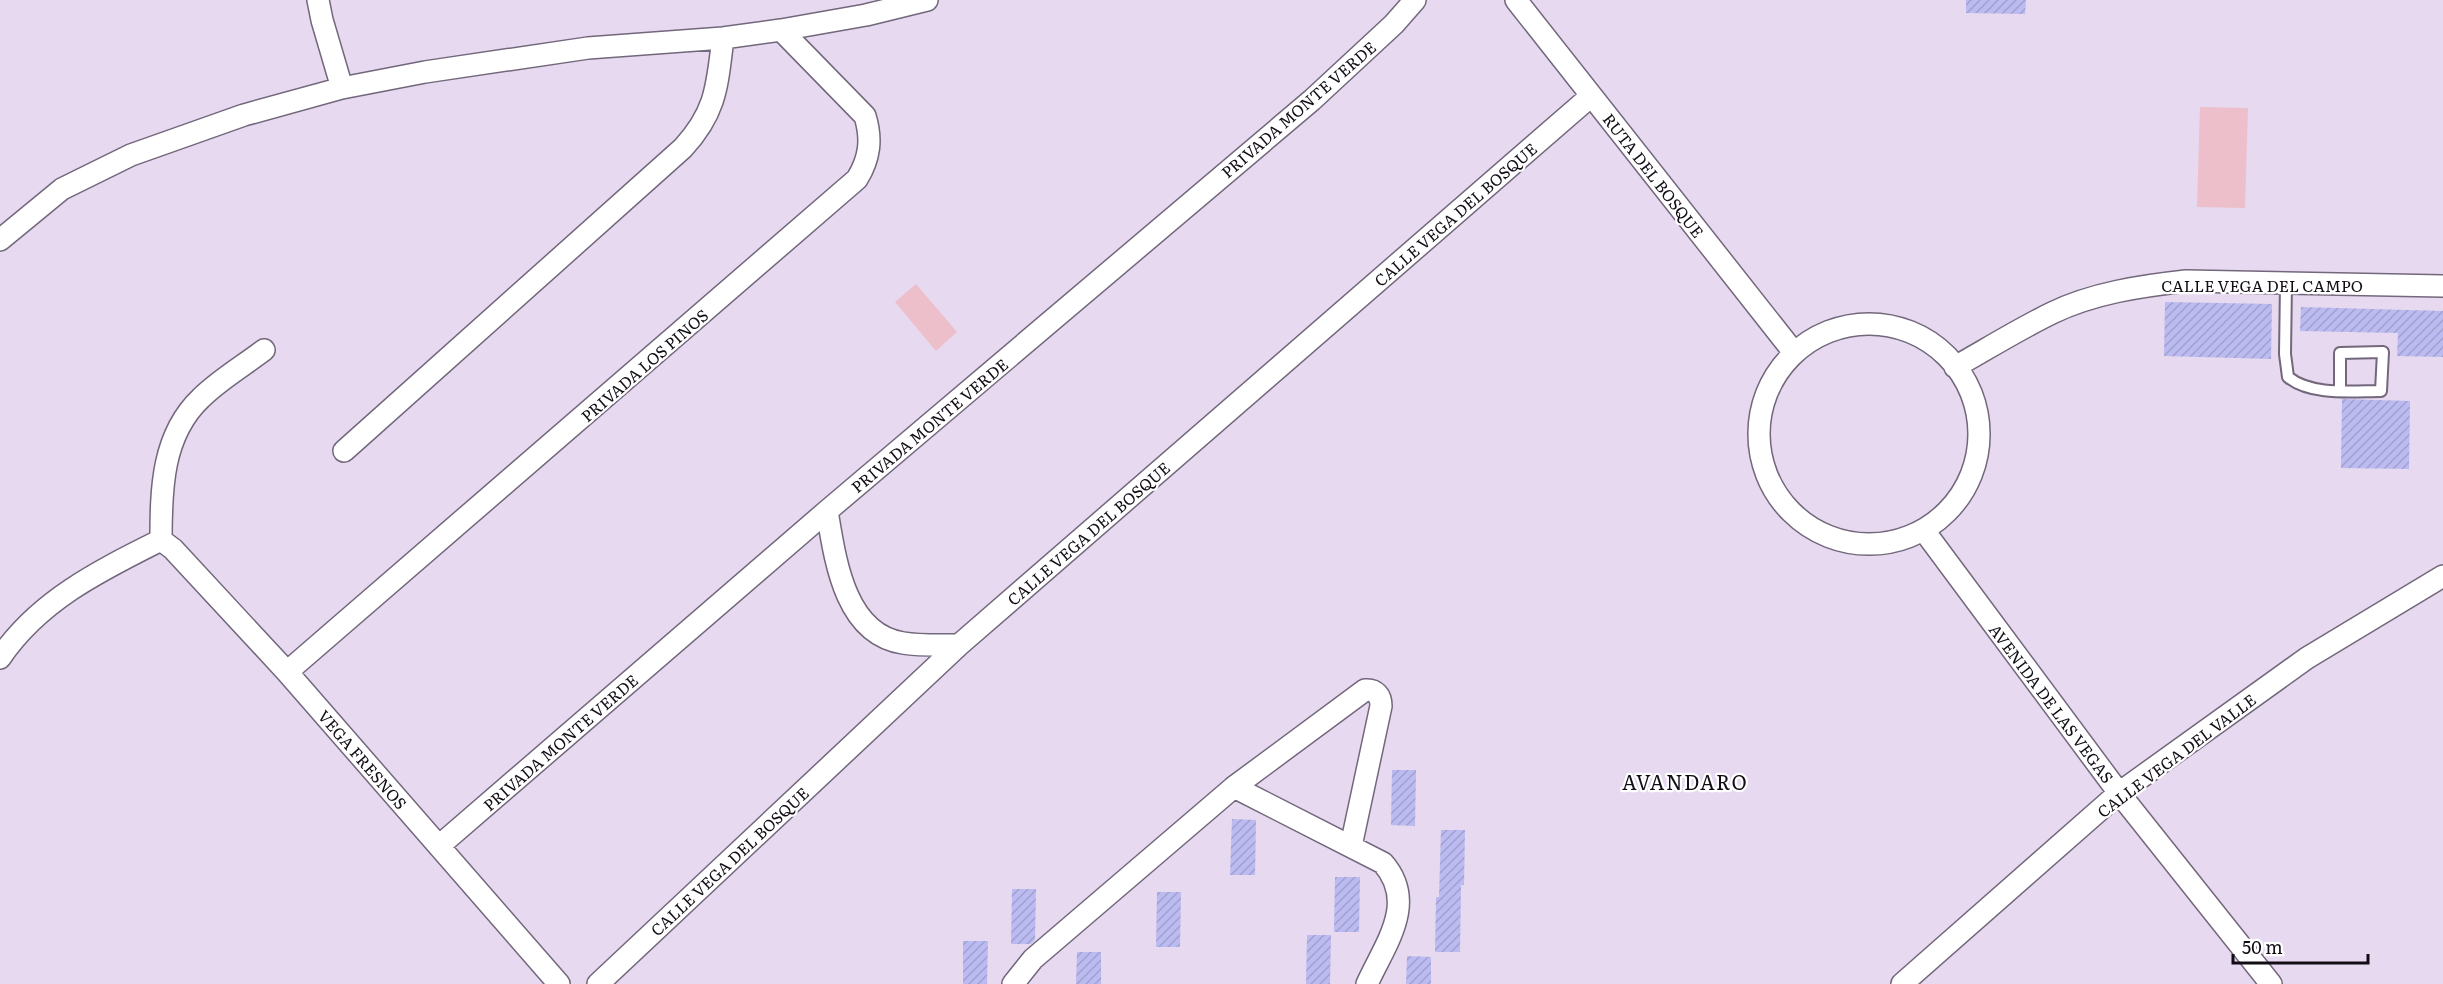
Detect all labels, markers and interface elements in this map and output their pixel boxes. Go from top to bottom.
street label: PRIVADA MONTE VERDE [1215,35,1381,183]
street label: RUTA DEL BOSQUE [1598,108,1710,242]
street label: CALLE VEGA DEL BOSQUE [1368,136,1542,292]
street label: CALLE VEGA DEL CAMPO [2161,273,2363,297]
street label: PRIVADA LOS PINOS [575,303,713,427]
street label: PRIVADA MONTE VERDE [845,352,1013,498]
street label: CALLE VEGA DEL BOSQUE [1001,455,1175,611]
street label: AVENIDA DE LAS VEGAS [1984,618,2120,788]
street label: PRIVADA MONTE VERDE [477,668,643,816]
street label: CALLE VEGA DEL VALLE [2092,687,2260,823]
street label: VEGA FRESNOS [313,704,413,814]
district label: AVANDARO [1622,766,1748,796]
street label: CALLE VEGA DEL BOSQUE [644,781,814,941]
scale bar [2233,927,2368,965]
text: 50 m [2242,933,2283,960]

